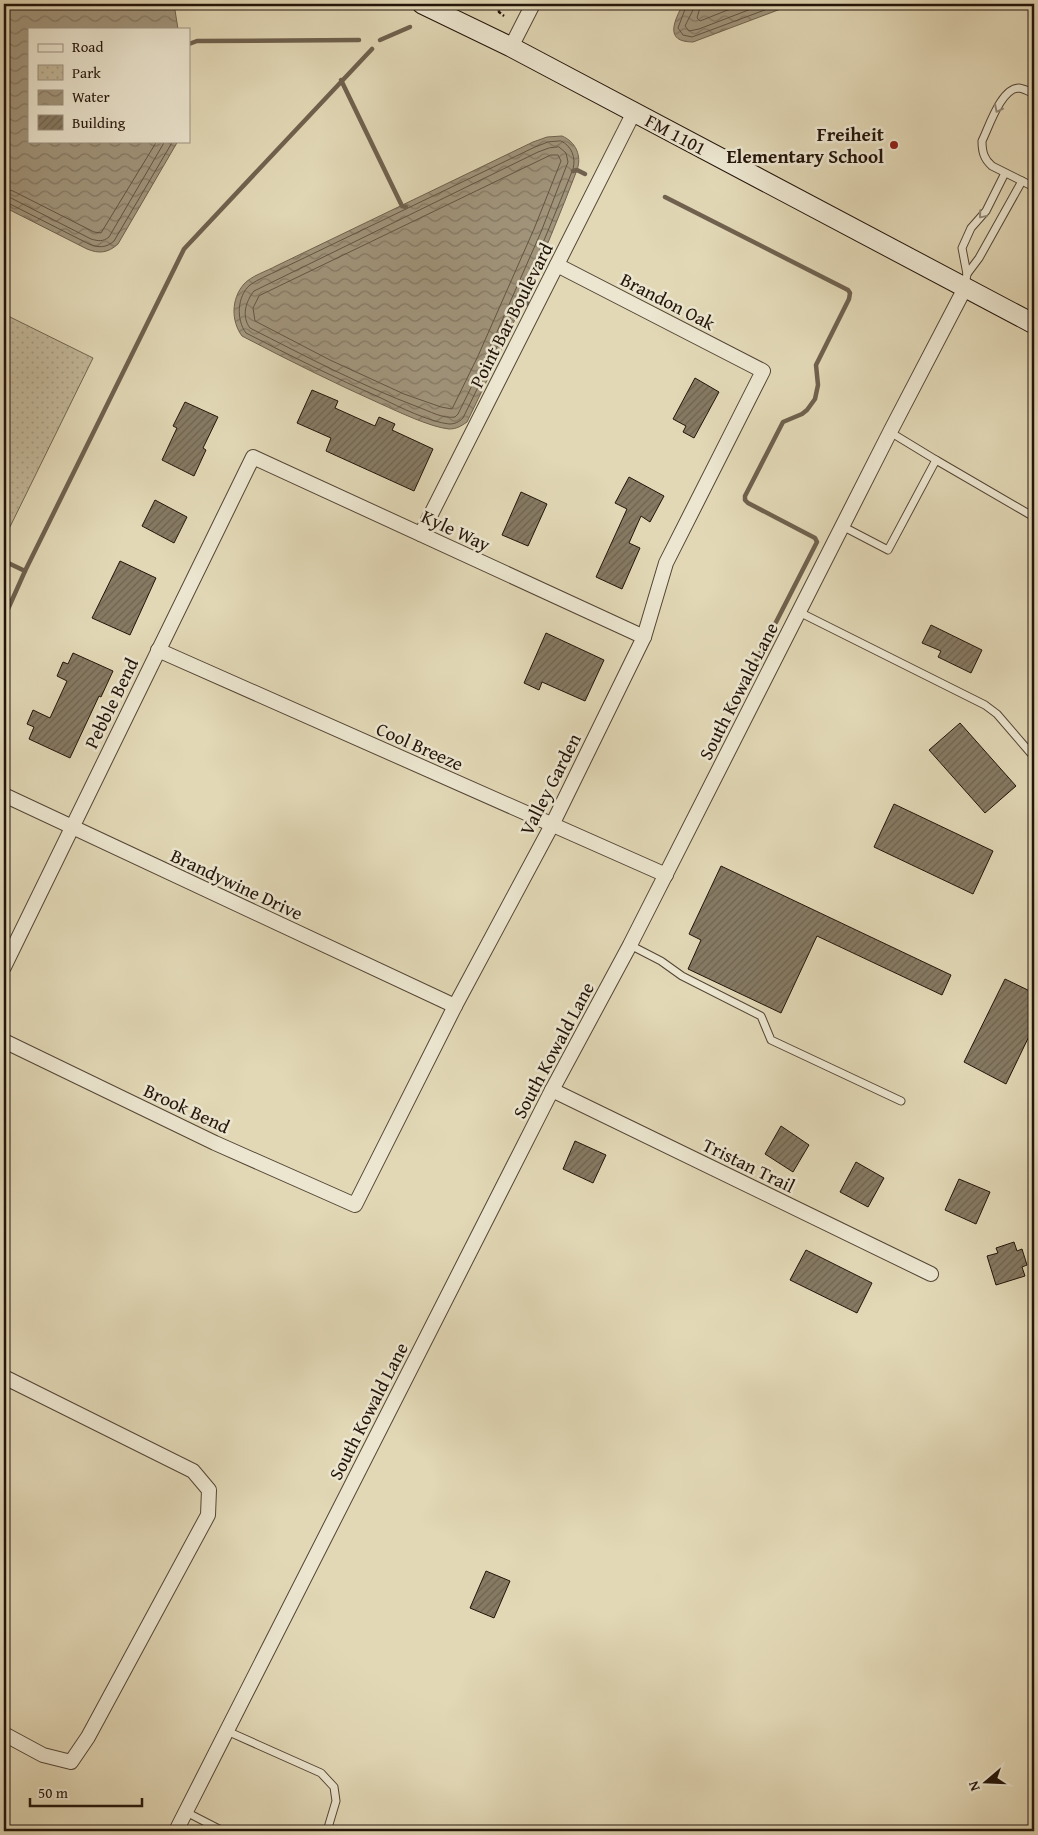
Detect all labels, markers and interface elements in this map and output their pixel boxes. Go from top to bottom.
legend [28,28,190,142]
text: Road [72,36,103,57]
text: Park [72,62,101,83]
text: Water [72,86,110,107]
one-way arrow [994,104,1004,113]
street label: FM 1101 [640,106,712,162]
text: Building [72,112,126,133]
place label: Freiheit Elementary School [726,120,885,170]
marker: Freiheit Elementary School [888,139,900,151]
one-way arrow [978,210,987,219]
street label: Point Bar Boulevard [462,237,560,392]
street label: Brandon Oak [616,265,721,337]
street label: Kyle Way [417,502,495,558]
street label: South Kowald Lane [691,617,785,765]
street label: Pebble Bend [77,652,145,753]
street label: Cool Breeze [372,714,468,778]
street label: Valley Garden [512,728,588,840]
street label: Brandywine Drive [166,841,308,927]
street label: South Kowald Lane [505,977,601,1123]
street label: Brook Bend [139,1076,235,1140]
street label: Tristan Trail [698,1131,800,1199]
street label: South Kowald Lane [321,1337,415,1485]
north arrow [960,1758,1010,1808]
scale bar [30,1775,142,1807]
text: N [963,1778,985,1794]
text: 50 m [38,1782,69,1803]

